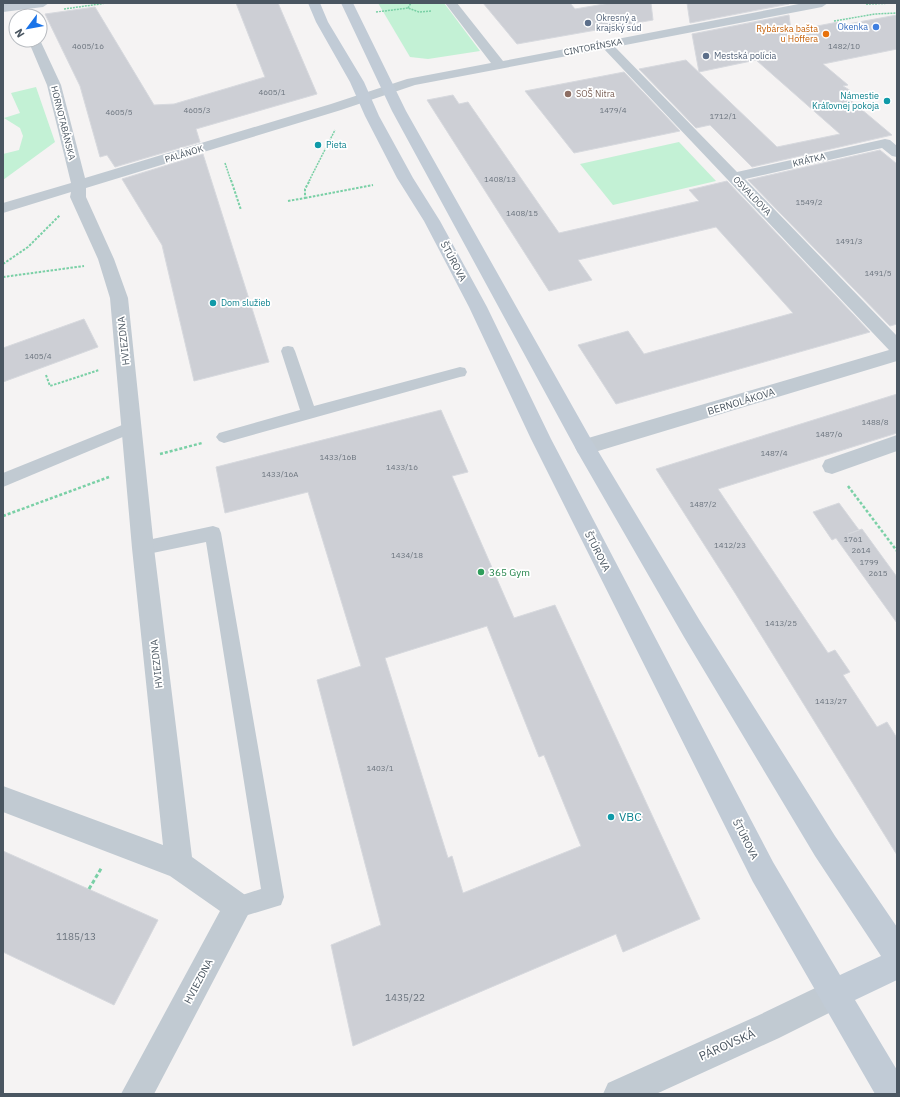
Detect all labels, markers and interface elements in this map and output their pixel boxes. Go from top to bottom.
north arrow [8,8,48,48]
place label: Okresný a krajský súd [596,12,642,33]
marker: Okresný a krajský súd [583,18,593,28]
place label: Okenka [837,21,868,32]
marker: Okenka [871,22,881,32]
place label: Rybárska bašta u Hoffera [756,23,818,44]
text: N [11,26,28,40]
marker: Rybárska bašta u Hoffera [821,29,831,39]
street label: CINTORÍNSKA [563,34,623,58]
house number: 4605/16 [72,41,104,51]
house number: 1482/10 [828,41,860,51]
place label: Mestská polícia [714,50,776,61]
marker: Mestská polícia [701,51,711,61]
street label: HORNOTABÁNSKA [49,84,79,161]
house number: 4605/1 [258,87,286,97]
place label: SOŠ Nitra [576,87,615,99]
marker: SOŠ Nitra [563,89,573,99]
place label: Námestie Kráľovnej pokoja [812,90,879,111]
marker: Námestie Kráľovnej pokoja [882,96,892,106]
house number: 4605/3 [183,105,211,115]
house number: 1479/4 [599,105,627,115]
house number: 4605/5 [105,107,133,117]
house number: 1712/1 [709,111,737,121]
place label: Pieta [326,139,347,150]
marker: Pieta [313,140,323,150]
street label: PALÁNOK [163,141,205,165]
street label: KRÁTKA [791,149,827,169]
house number: 1408/13 [484,174,516,184]
street label: OSVALDOVA [731,174,774,218]
house number: 1549/2 [795,197,823,207]
house number: 1408/15 [506,208,538,218]
house number: 1491/3 [835,236,863,246]
street label: ŠTÚROVA [438,239,470,284]
house number: 1491/5 [864,268,892,278]
place label: Dom služieb [221,297,271,308]
marker: Dom služieb [208,298,218,308]
street label: HVIEZDNA [114,315,133,366]
house number: 1405/4 [24,351,52,361]
street label: BERNOLÁKOVA [706,385,777,418]
house number: 1488/8 [861,417,889,427]
house number: 1487/6 [815,429,843,439]
house number: 1487/4 [760,448,788,458]
house number: 1433/16B [319,452,357,462]
house number: 1433/16 [386,462,418,472]
house number: 1433/16A [262,469,299,479]
house number: 1487/2 [689,499,717,509]
street label: ŠTÚROVA [582,529,613,574]
house number: 1761 [843,534,863,544]
house number: 1412/23 [714,540,746,550]
house number: 2614 [851,545,871,555]
house number: 1434/18 [391,550,423,560]
house number: 1799 [859,557,879,567]
place label: 365 Gym [489,566,530,579]
marker: 365 Gym [476,567,486,577]
house number: 2615 [868,568,888,578]
house number: 1413/25 [765,618,797,628]
street label: HVIEZDNA [147,638,166,689]
house number: 1413/27 [815,696,847,706]
house number: 1403/1 [366,763,394,773]
place label: VBC [619,809,642,824]
marker: VBC [606,812,616,822]
street label: ŠTÚROVA [730,817,761,862]
house number: 1185/13 [56,930,96,943]
street label: HVIEZDNA [181,956,216,1006]
house number: 1435/22 [385,991,425,1004]
street label: PÁROVSKÁ [696,1025,757,1064]

